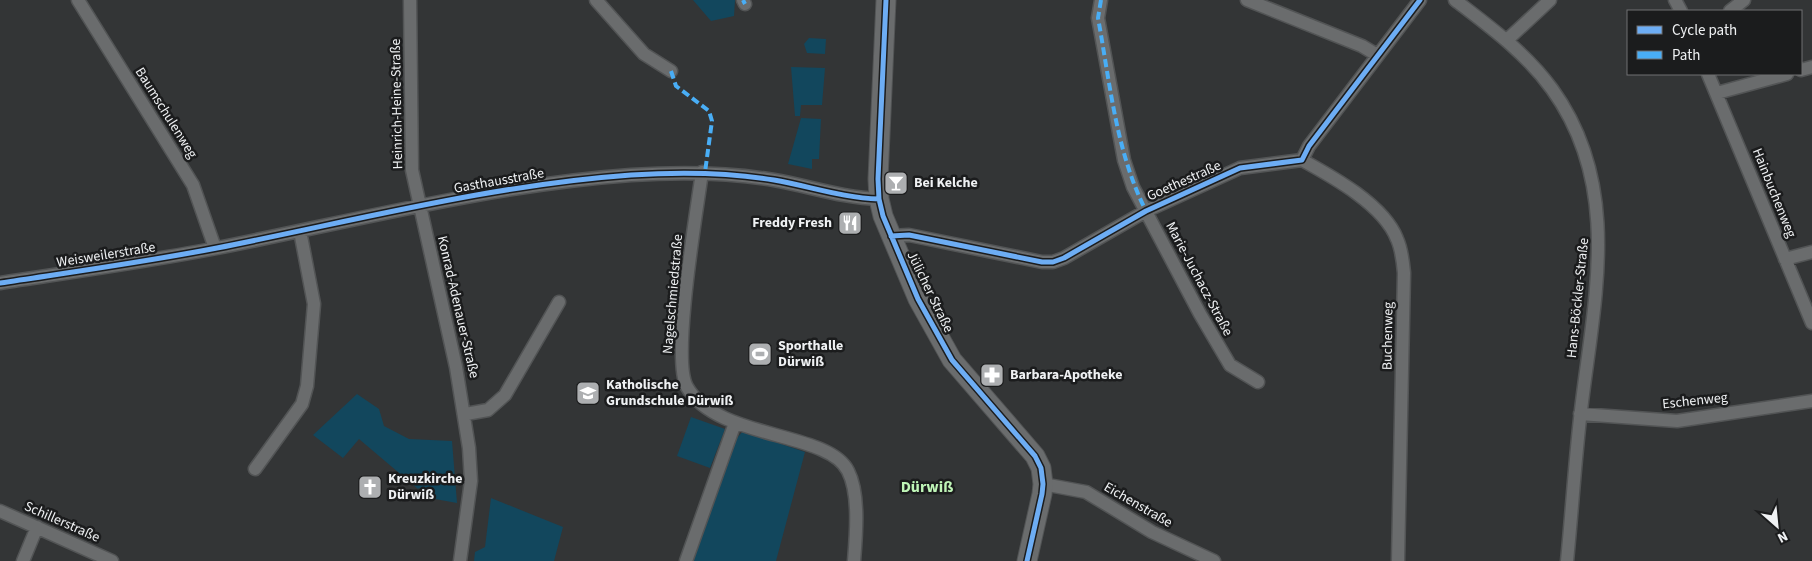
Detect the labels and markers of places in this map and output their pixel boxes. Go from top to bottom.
bar icon: Bei Kelche [883,170,909,196]
place label: Bei Kelche [914,173,978,193]
restaurant icon: Freddy Fresh [837,210,863,236]
place label: Freddy Fresh [752,213,832,233]
place label: Sporthalle Dürwiß [778,336,843,372]
sports icon: Sporthalle Dürwiß [747,341,773,367]
pharmacy icon: Barbara-Apotheke [979,362,1005,388]
place label: Barbara-Apotheke [1010,365,1122,385]
place label: Katholische Grundschule Dürwiß [606,375,733,411]
school or university icon: Katholische Grundschule Dürwiß [575,380,601,406]
place label: Kreuzkirche Dürwiß [388,469,462,505]
church icon: Kreuzkirche Dürwiß [357,474,383,500]

